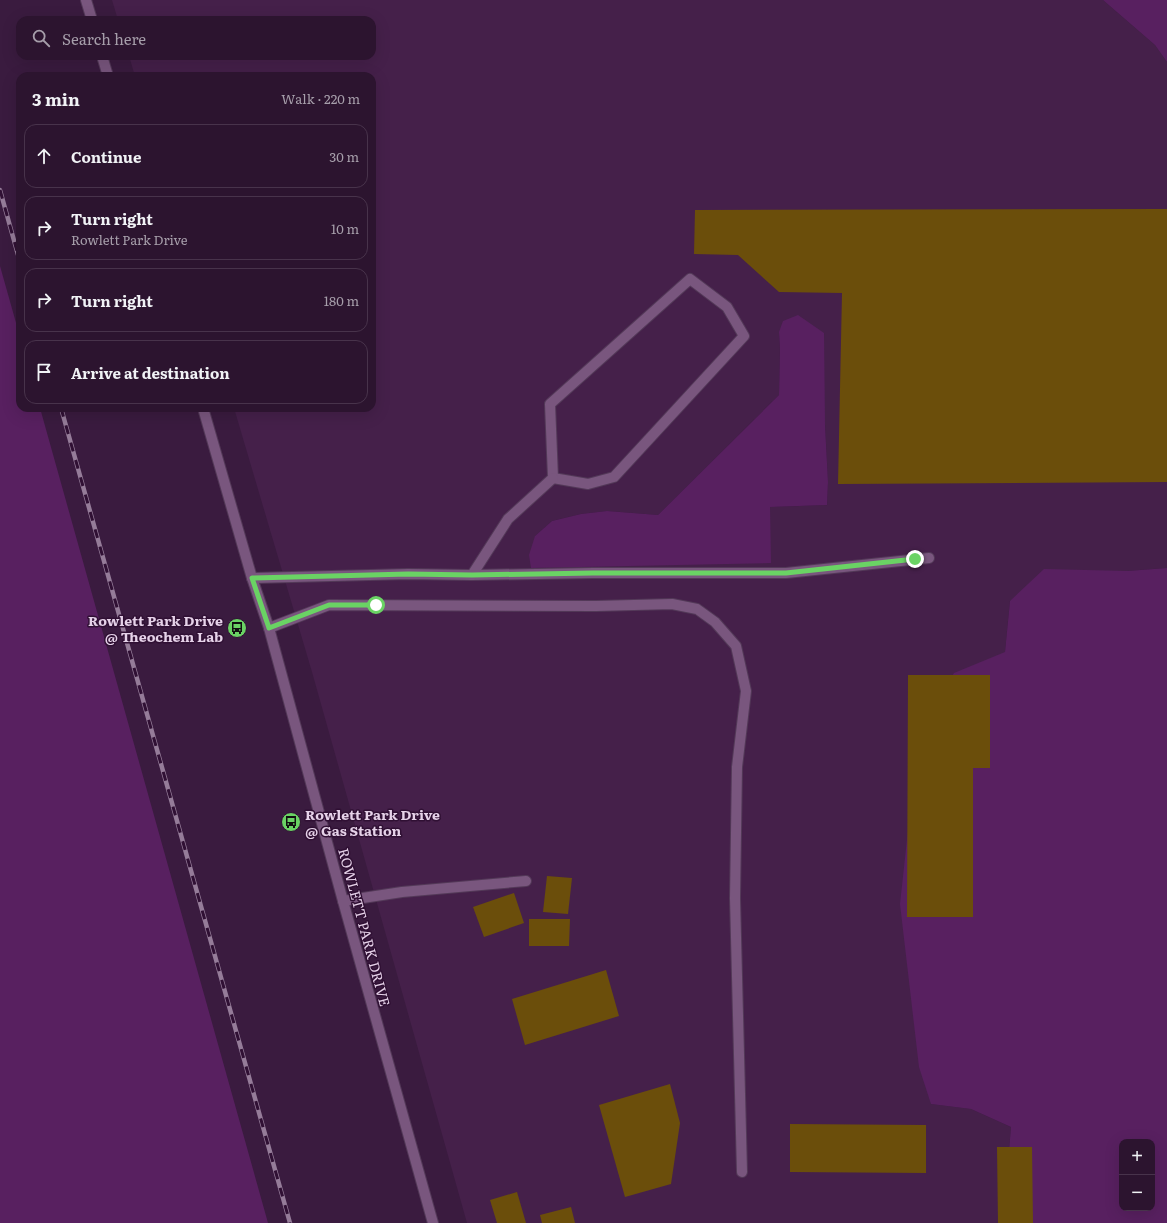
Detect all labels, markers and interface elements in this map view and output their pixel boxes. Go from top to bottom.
search box [16,16,376,60]
icon: search [30,27,52,49]
text: Search here [62,27,146,50]
text: 3 min [32,86,80,111]
text: Walk · 220 m [281,89,360,108]
icon: ahead [33,145,55,167]
text: Continue [71,145,141,168]
text: 30 m [329,147,359,166]
text: Turn right [71,207,153,230]
icon: right [33,217,55,239]
text: 10 m [331,219,359,238]
text: Rowlett Park Drive [71,230,188,249]
icon: right [33,289,55,311]
text: Turn right [71,289,153,312]
text: 180 m [324,291,359,310]
icon: arrive [33,361,55,383]
text: Arrive at destination [71,361,230,384]
route end [906,550,924,568]
route start [367,596,385,614]
place label: Rowlett Park Drive @ Theochem Lab [88,610,223,646]
bus stop icon: Rowlett Park Drive @ Theochem Lab [226,617,248,639]
place label: Rowlett Park Drive @ Gas Station [305,804,440,840]
bus stop icon: Rowlett Park Drive @ Gas Station [280,811,302,833]
street label: ROWLETT PARK DRIVE [334,845,396,1009]
map controls [1119,1139,1155,1211]
button: + [1119,1139,1155,1175]
button: − [1119,1175,1155,1211]

